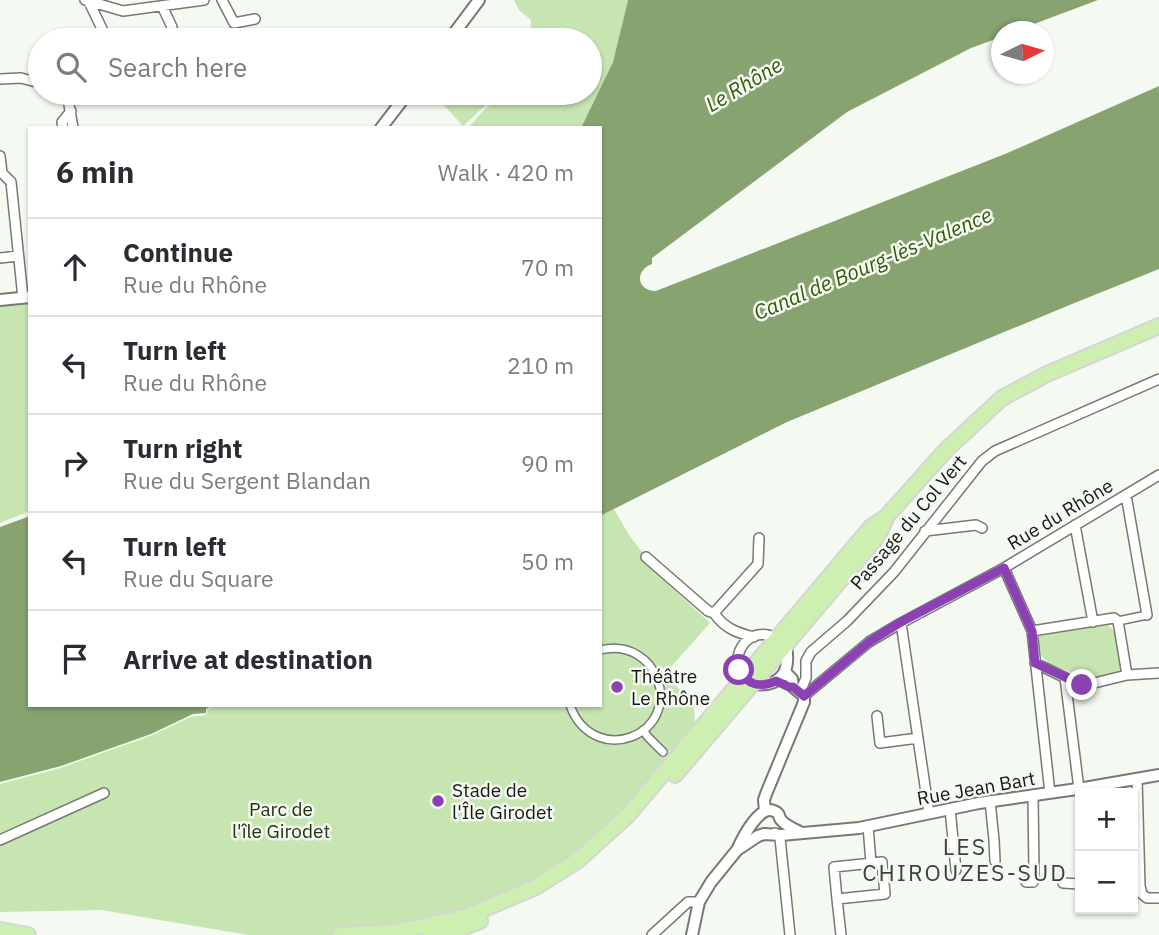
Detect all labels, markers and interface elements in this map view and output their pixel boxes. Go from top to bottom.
north arrow [991,21,1054,84]
search box [28,28,602,105]
icon: search [52,48,90,86]
text: Search here [108,50,247,84]
water label: Le Rhône [700,50,787,118]
text: 6 min [56,152,134,191]
text: Walk · 420 m [438,157,574,187]
water label: Canal de Bourg-lès-Valence [749,200,996,326]
text: Continue [123,235,233,269]
icon: ahead [56,248,94,286]
text: 70 m [521,252,574,282]
text: Rue du Rhône [123,269,267,299]
text: Turn left [123,333,226,367]
icon: left [56,346,94,384]
text: 210 m [507,350,574,380]
text: Rue du Rhône [123,367,267,397]
text: Turn right [123,431,242,465]
icon: right [56,444,94,482]
text: 90 m [521,448,574,478]
street label: Passage du Col Vert [845,450,971,594]
text: Rue du Sergent Blandan [123,465,371,495]
street label: Rue du Rhône [1003,473,1117,555]
text: Turn left [123,529,226,563]
icon: left [56,542,94,580]
text: 50 m [521,546,574,576]
text: Rue du Square [123,563,274,593]
icon: arrive [56,640,94,678]
text: Arrive at destination [123,642,373,676]
route start [723,654,754,685]
place label: Théâtre Le Rhône [631,664,710,710]
route end [1066,669,1097,700]
marker: Théâtre Le Rhône [609,679,625,695]
street label: Rue Jean Bart [915,766,1037,810]
place label: Stade de l'Île Girodet [452,778,553,824]
map controls [1075,788,1138,914]
button: + [1075,788,1138,851]
marker: Stade de l'Île Girodet [430,793,446,809]
park label: Parc de l'île Girodet [232,797,330,843]
district label: LES CHIROUZES-SUD [862,831,1068,887]
button: − [1075,851,1138,914]

